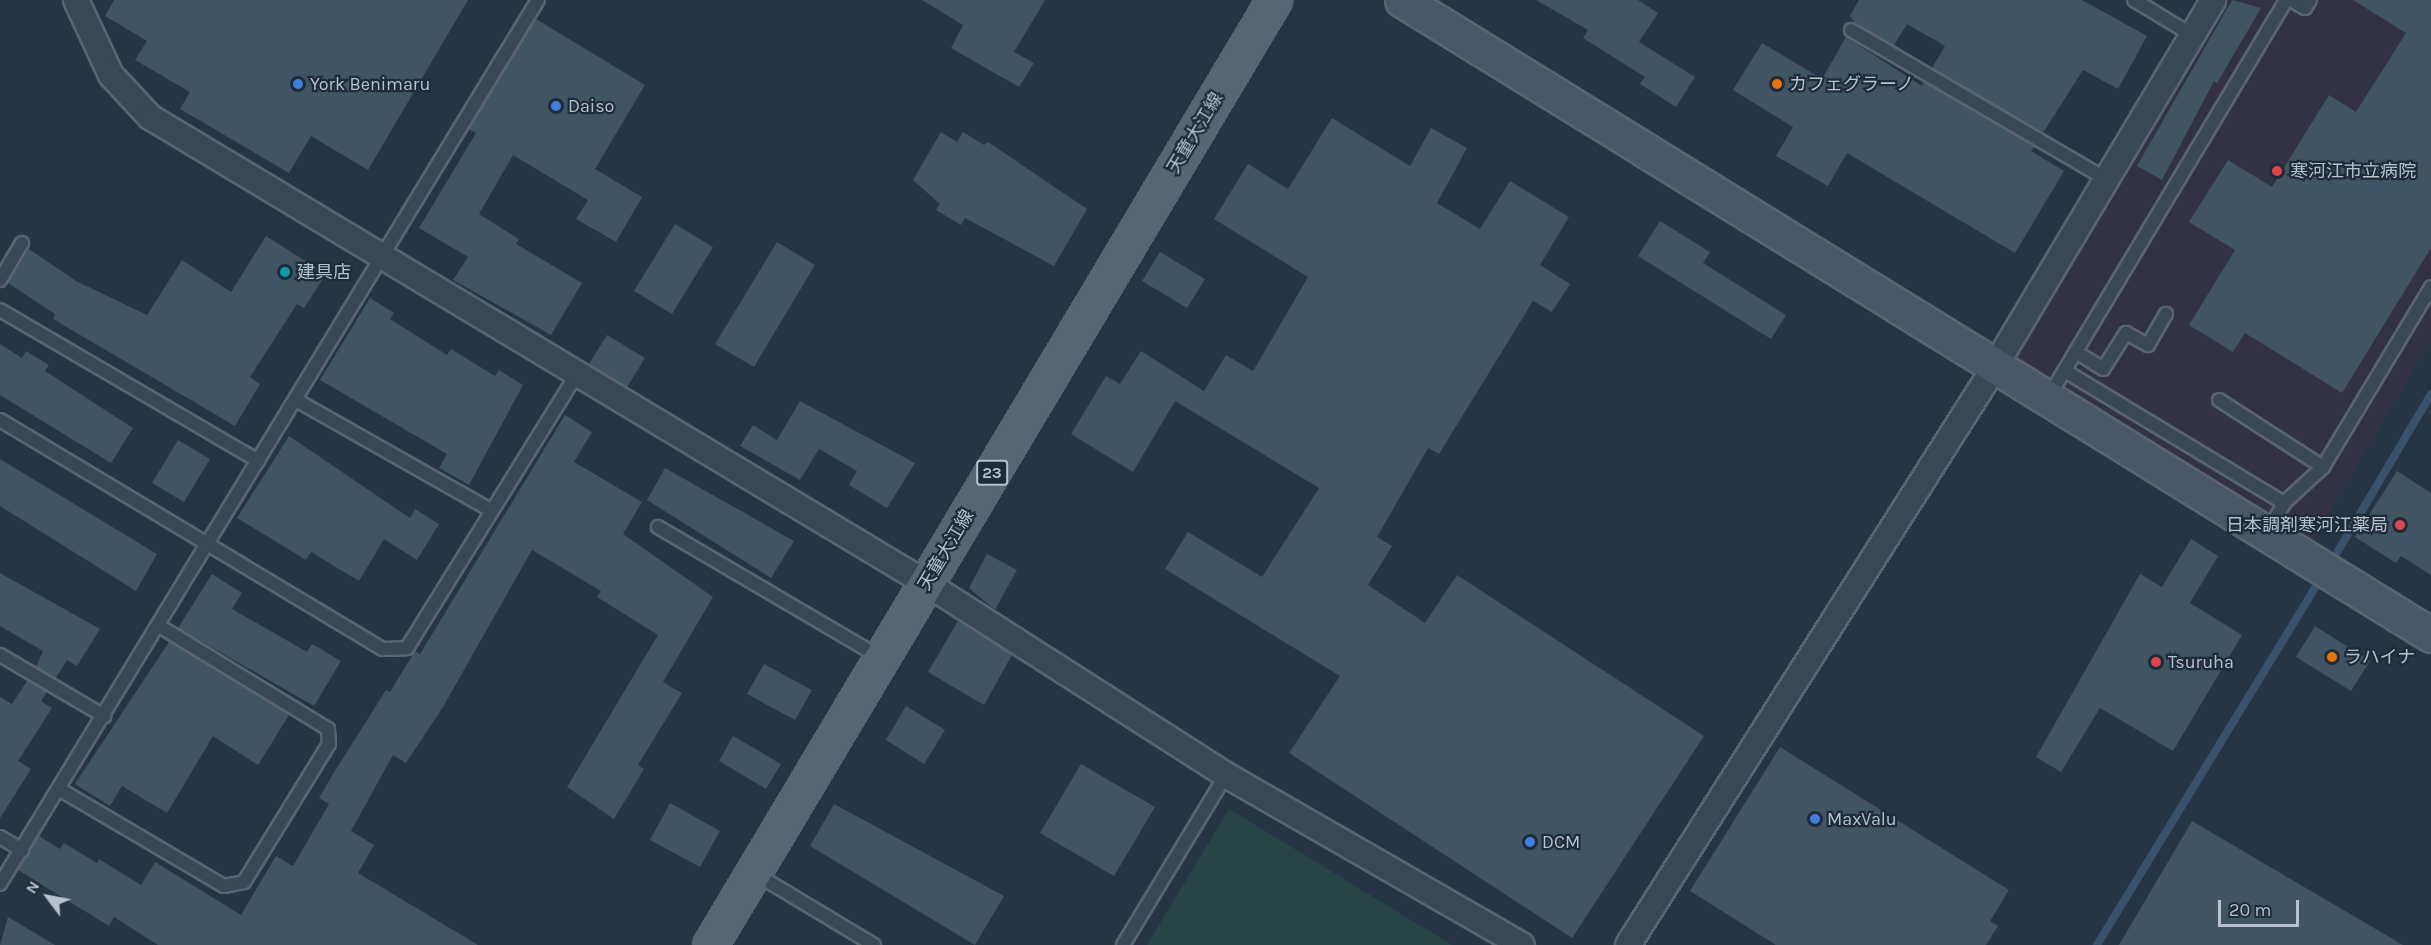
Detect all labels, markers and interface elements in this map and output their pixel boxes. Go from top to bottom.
place label: York Benimaru [310,73,430,95]
place label: カフェグラーノ [1789,73,1915,95]
marker: York Benimaru [291,77,305,91]
marker: カフェグラーノ [1770,77,1784,91]
street label: 天童大江線 [1163,89,1227,177]
place label: Daiso [568,95,614,117]
marker: Daiso [549,99,563,113]
place label: 寒河江市立病院 [2290,160,2416,182]
marker: 寒河江市立病院 [2268,162,2286,180]
place label: 建具店 [297,261,351,283]
marker: 建具店 [278,265,292,279]
road number: 23 [976,460,1008,486]
street label: 天童大江線 [914,506,978,594]
place label: 日本調剤寒河江薬局 [2226,514,2388,536]
marker: 日本調剤寒河江薬局 [2393,518,2407,532]
place label: ラハイナ [2344,646,2416,668]
marker: ラハイナ [2325,650,2339,664]
place label: Tsuruha [2168,651,2234,673]
marker: Tsuruha [2149,655,2163,669]
place label: MaxValu [1827,808,1897,830]
marker: MaxValu [1808,812,1822,826]
place label: DCM [1542,831,1580,853]
marker: DCM [1523,835,1537,849]
north arrow [18,867,78,927]
text: N [21,877,43,897]
scale bar [2221,888,2302,926]
text: 20 m [2229,899,2271,921]

